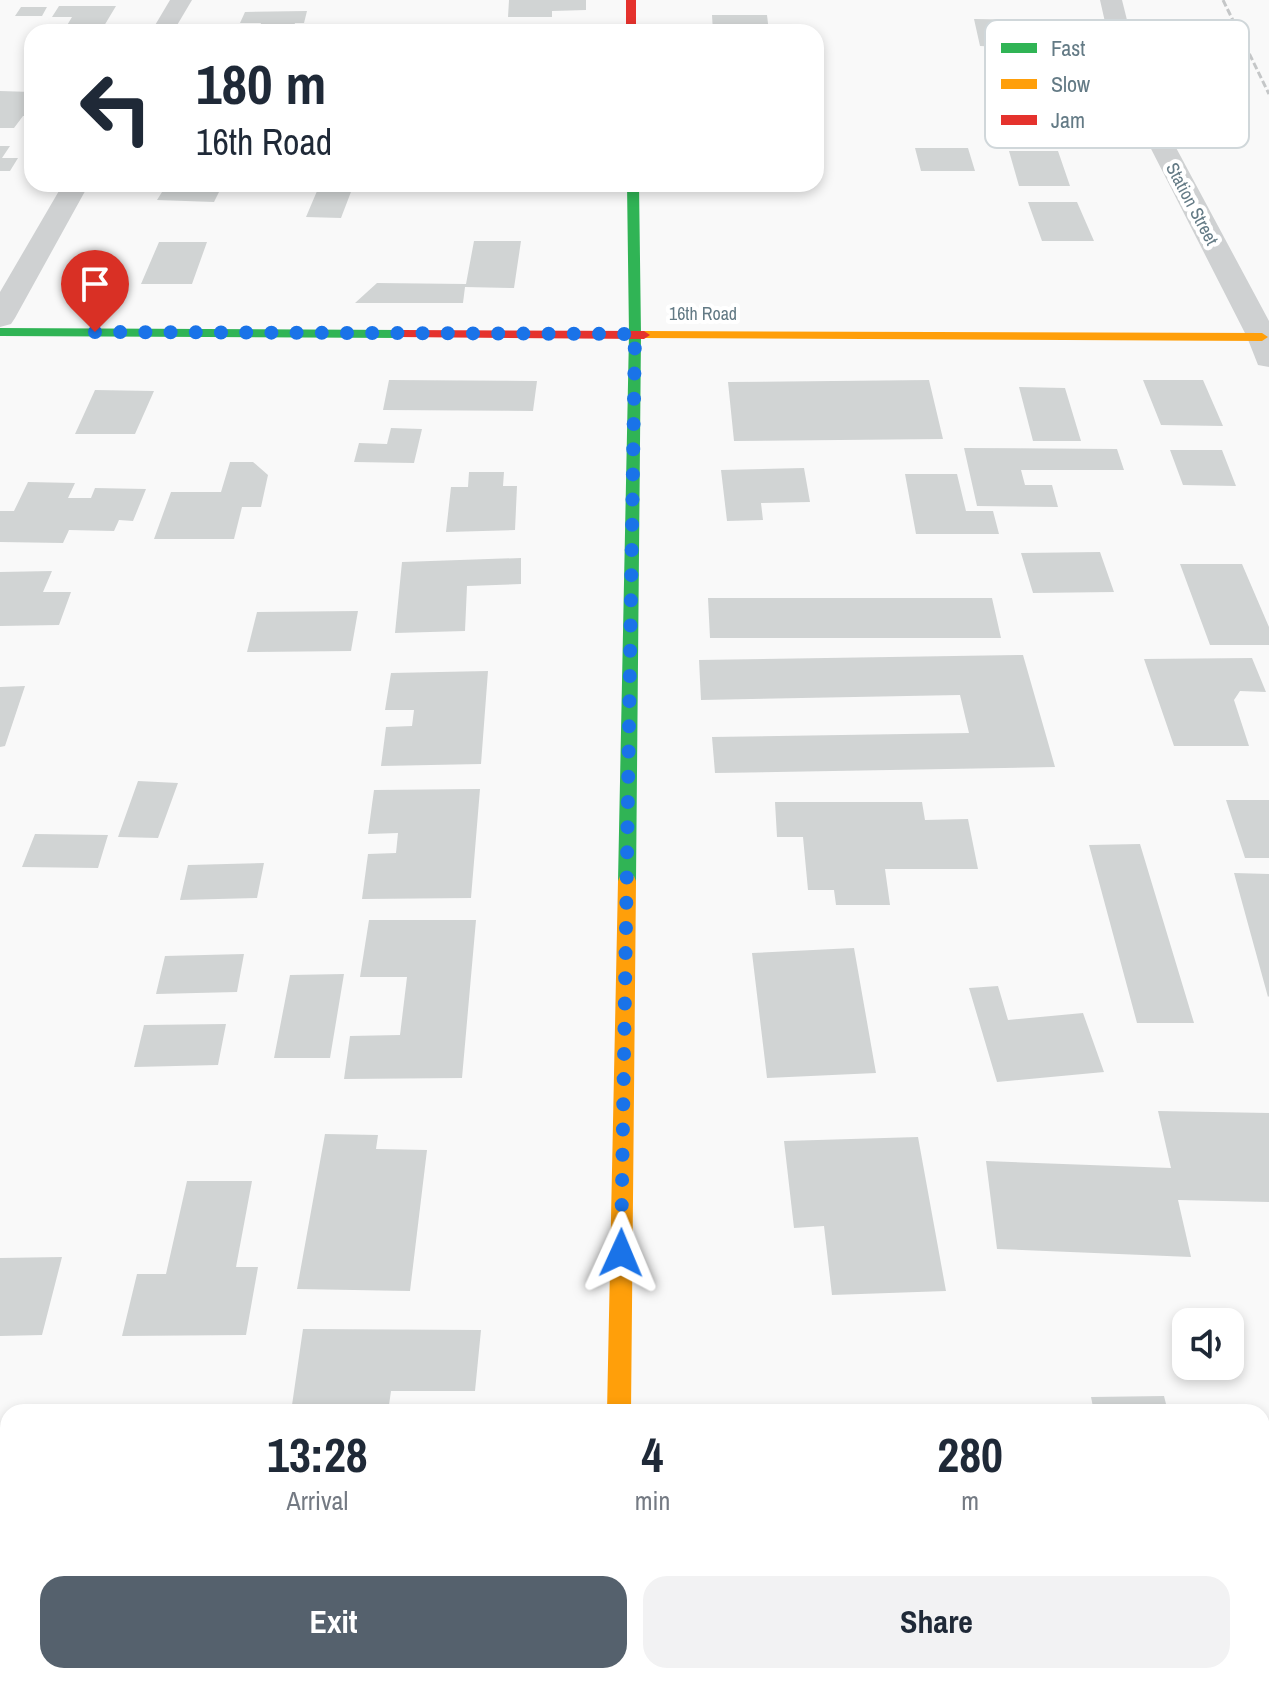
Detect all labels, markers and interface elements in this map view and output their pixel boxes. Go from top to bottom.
legend [985,20,1249,148]
text: Fast [1051,33,1085,63]
text: 180 m [196,46,326,121]
icon: left [64,56,168,160]
text: Slow [1051,69,1090,99]
text: Jam [1051,105,1085,135]
text: 16th Road [196,118,332,166]
street label: Station Street [1160,158,1225,249]
pin [61,250,129,332]
icon: arrive [73,262,117,306]
street label: 16th Road [669,301,737,326]
position arrow [579,1211,663,1295]
map controls [1172,1308,1244,1380]
button: sound [1172,1308,1244,1380]
text: 13:28 [267,1422,368,1487]
text: 4 [642,1422,663,1487]
text: 280 [937,1422,1003,1487]
text: Arrival [287,1483,348,1518]
text: min [635,1483,670,1518]
text: m [961,1483,979,1518]
button: Exit [40,1576,627,1668]
button: Share [643,1576,1230,1668]

